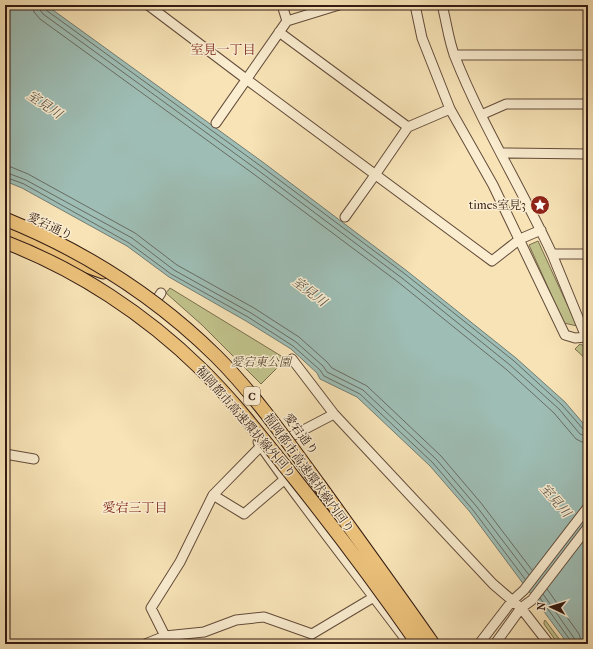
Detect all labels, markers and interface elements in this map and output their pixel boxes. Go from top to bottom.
district label: 室見一丁目 [190,42,256,57]
water label: 室見川 [24,87,67,123]
place icon: times室見3 [529,194,551,216]
place label: times室見3 [469,198,526,212]
street label: 愛宕通り [25,210,75,242]
water label: 室見川 [290,274,331,310]
park label: 愛宕東公園 [231,355,293,369]
street label: 福岡都市高速環状線外回り [193,363,299,481]
road number: C [244,387,260,405]
street label: 福岡都市高速環状線内回り [261,411,357,535]
street label: 愛宕通り [281,411,321,457]
water label: 室見川 [537,481,575,521]
district label: 愛宕三丁目 [102,500,168,515]
north arrow [531,587,571,627]
text: N [535,601,548,611]

